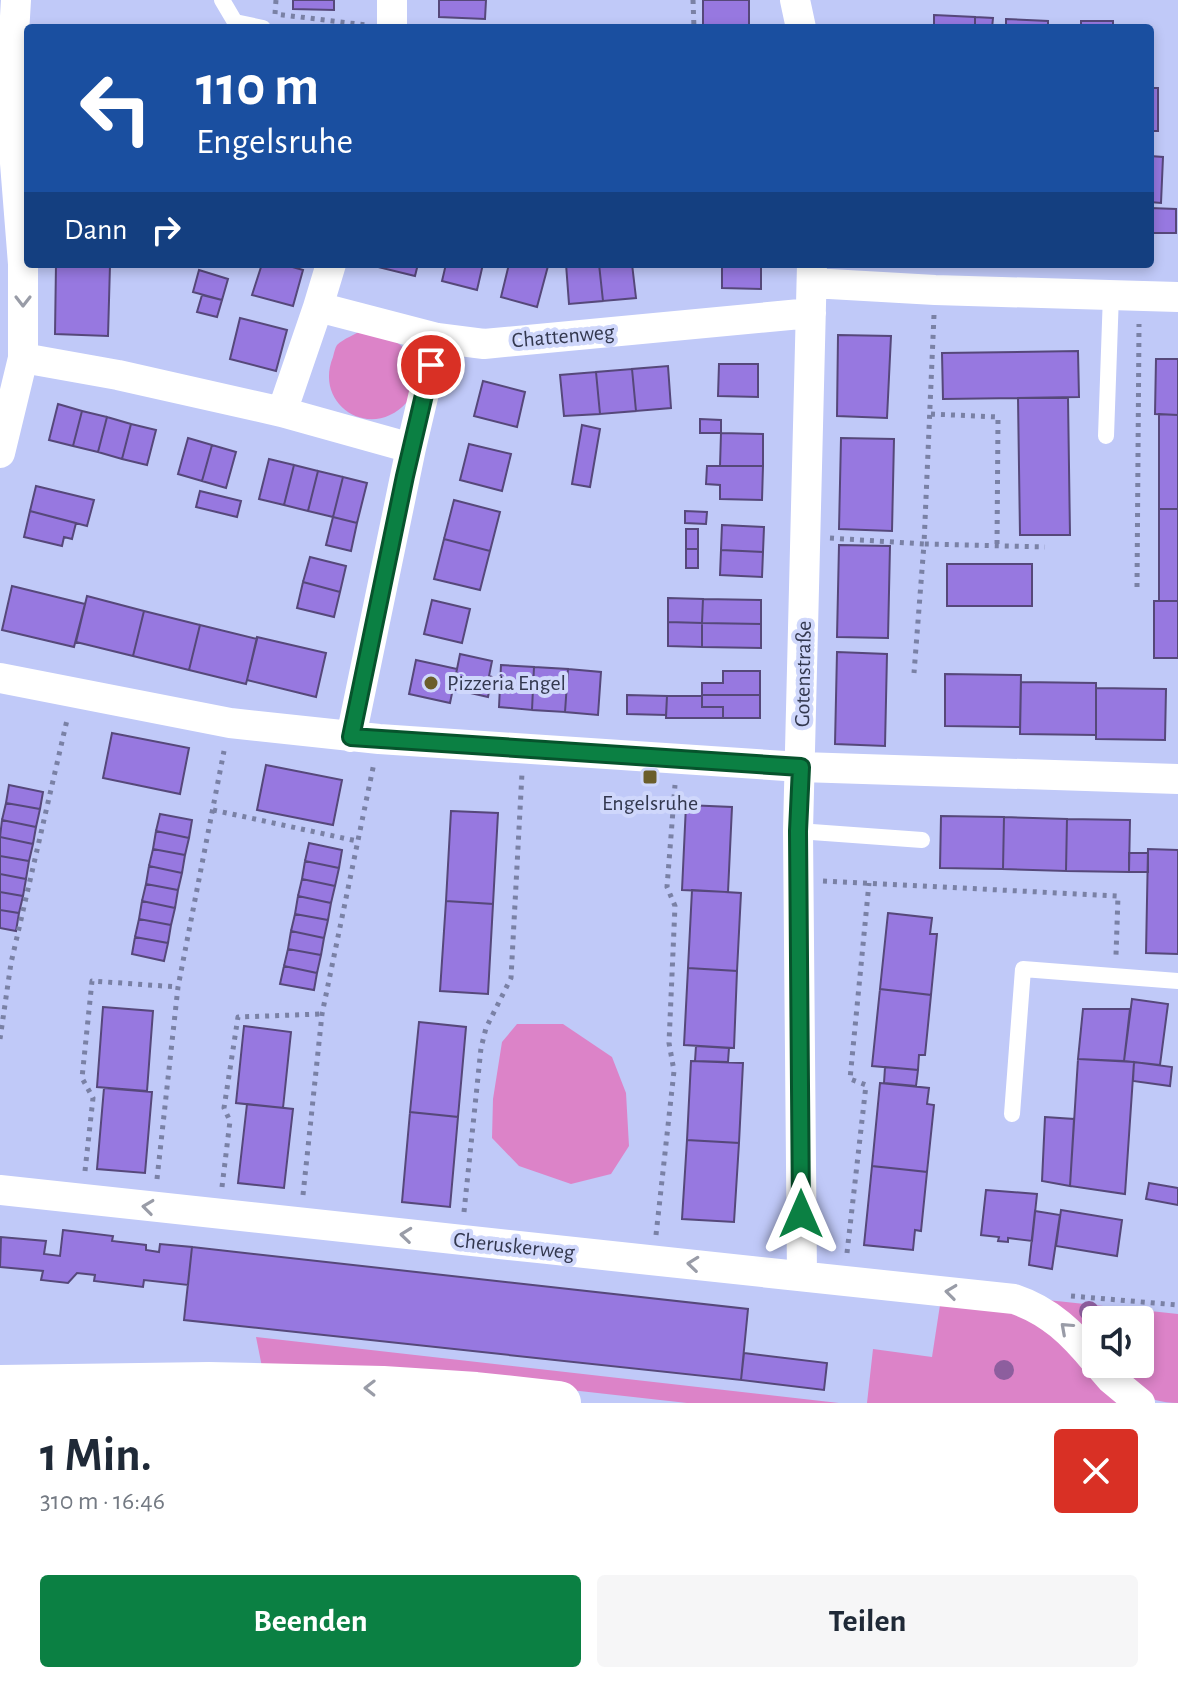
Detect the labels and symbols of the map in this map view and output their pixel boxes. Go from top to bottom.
one-way arrow [14,295,32,308]
street label: Chattenweg [511,321,616,351]
pin [397,331,465,399]
street label: Gotenstraße [791,621,815,727]
place label: Pizzeria Engel [447,672,566,694]
marker: Pizzeria Engel [422,674,440,692]
marker: Engelsruhe [641,768,659,786]
place label: Engelsruhe [602,792,698,814]
position arrow [759,1172,843,1256]
one-way arrow [141,1199,154,1216]
one-way arrow [399,1227,412,1244]
street label: Cheruskerweg [452,1229,576,1263]
one-way arrow [686,1256,699,1273]
one-way arrow [944,1284,957,1301]
one-way arrow [1060,1324,1075,1338]
one-way arrow [363,1379,376,1397]

